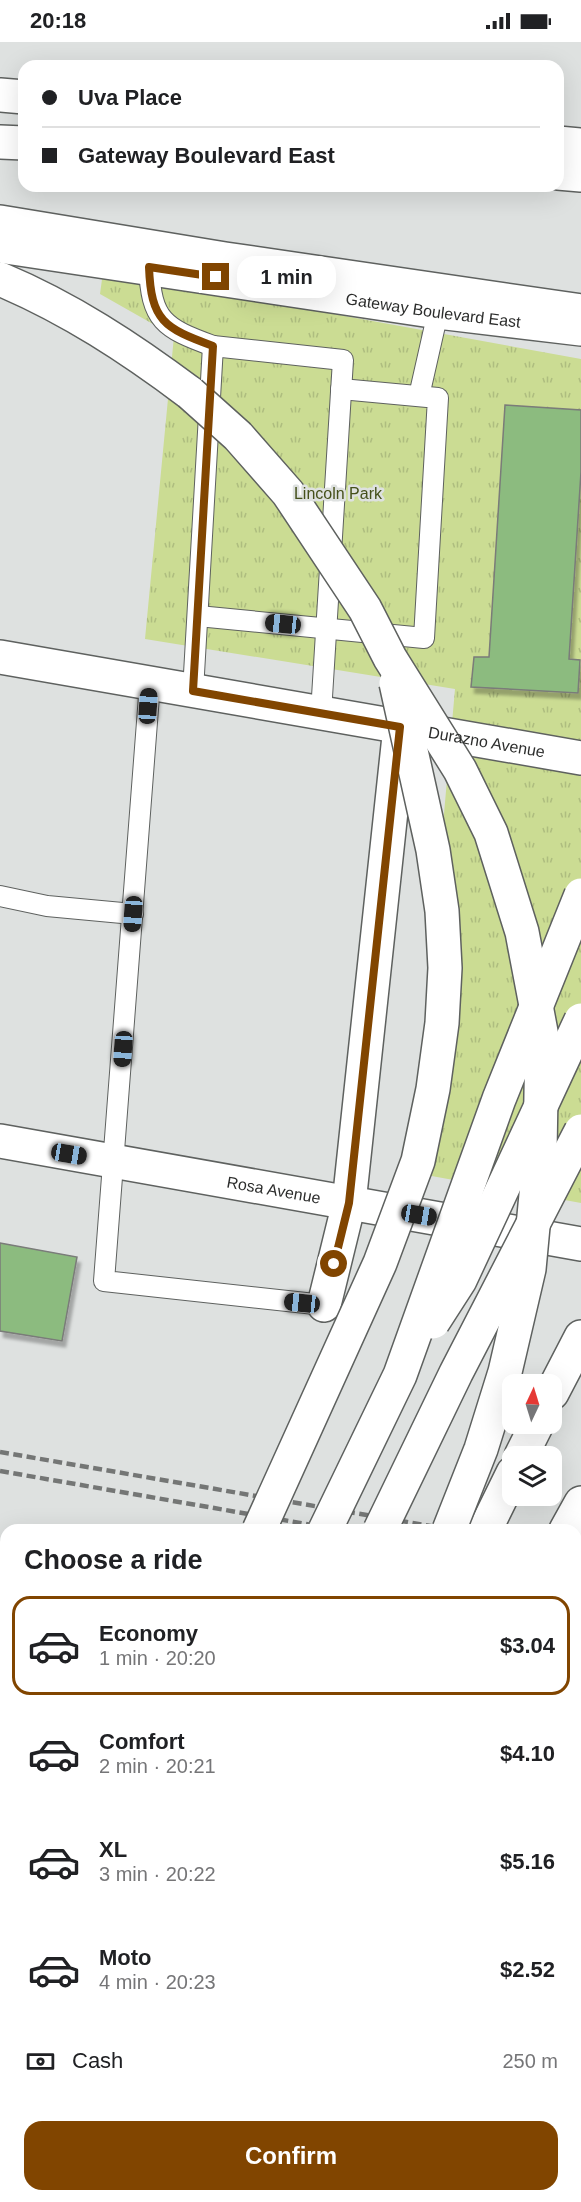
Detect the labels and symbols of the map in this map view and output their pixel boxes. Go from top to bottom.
callout: 1 min [237,256,336,298]
route end [202,263,229,290]
street label: Gateway Boulevard East [345,290,522,330]
park label: Lincoln Park [294,485,383,502]
car [264,613,302,635]
car [138,687,158,725]
street label: Durazno Avenue [427,723,546,760]
car [123,895,143,933]
car [113,1030,133,1068]
car [50,1142,88,1166]
street label: Rosa Avenue [226,1173,322,1206]
car [400,1203,438,1227]
route start [320,1250,347,1277]
car [283,1292,321,1314]
north arrow [502,1374,562,1434]

